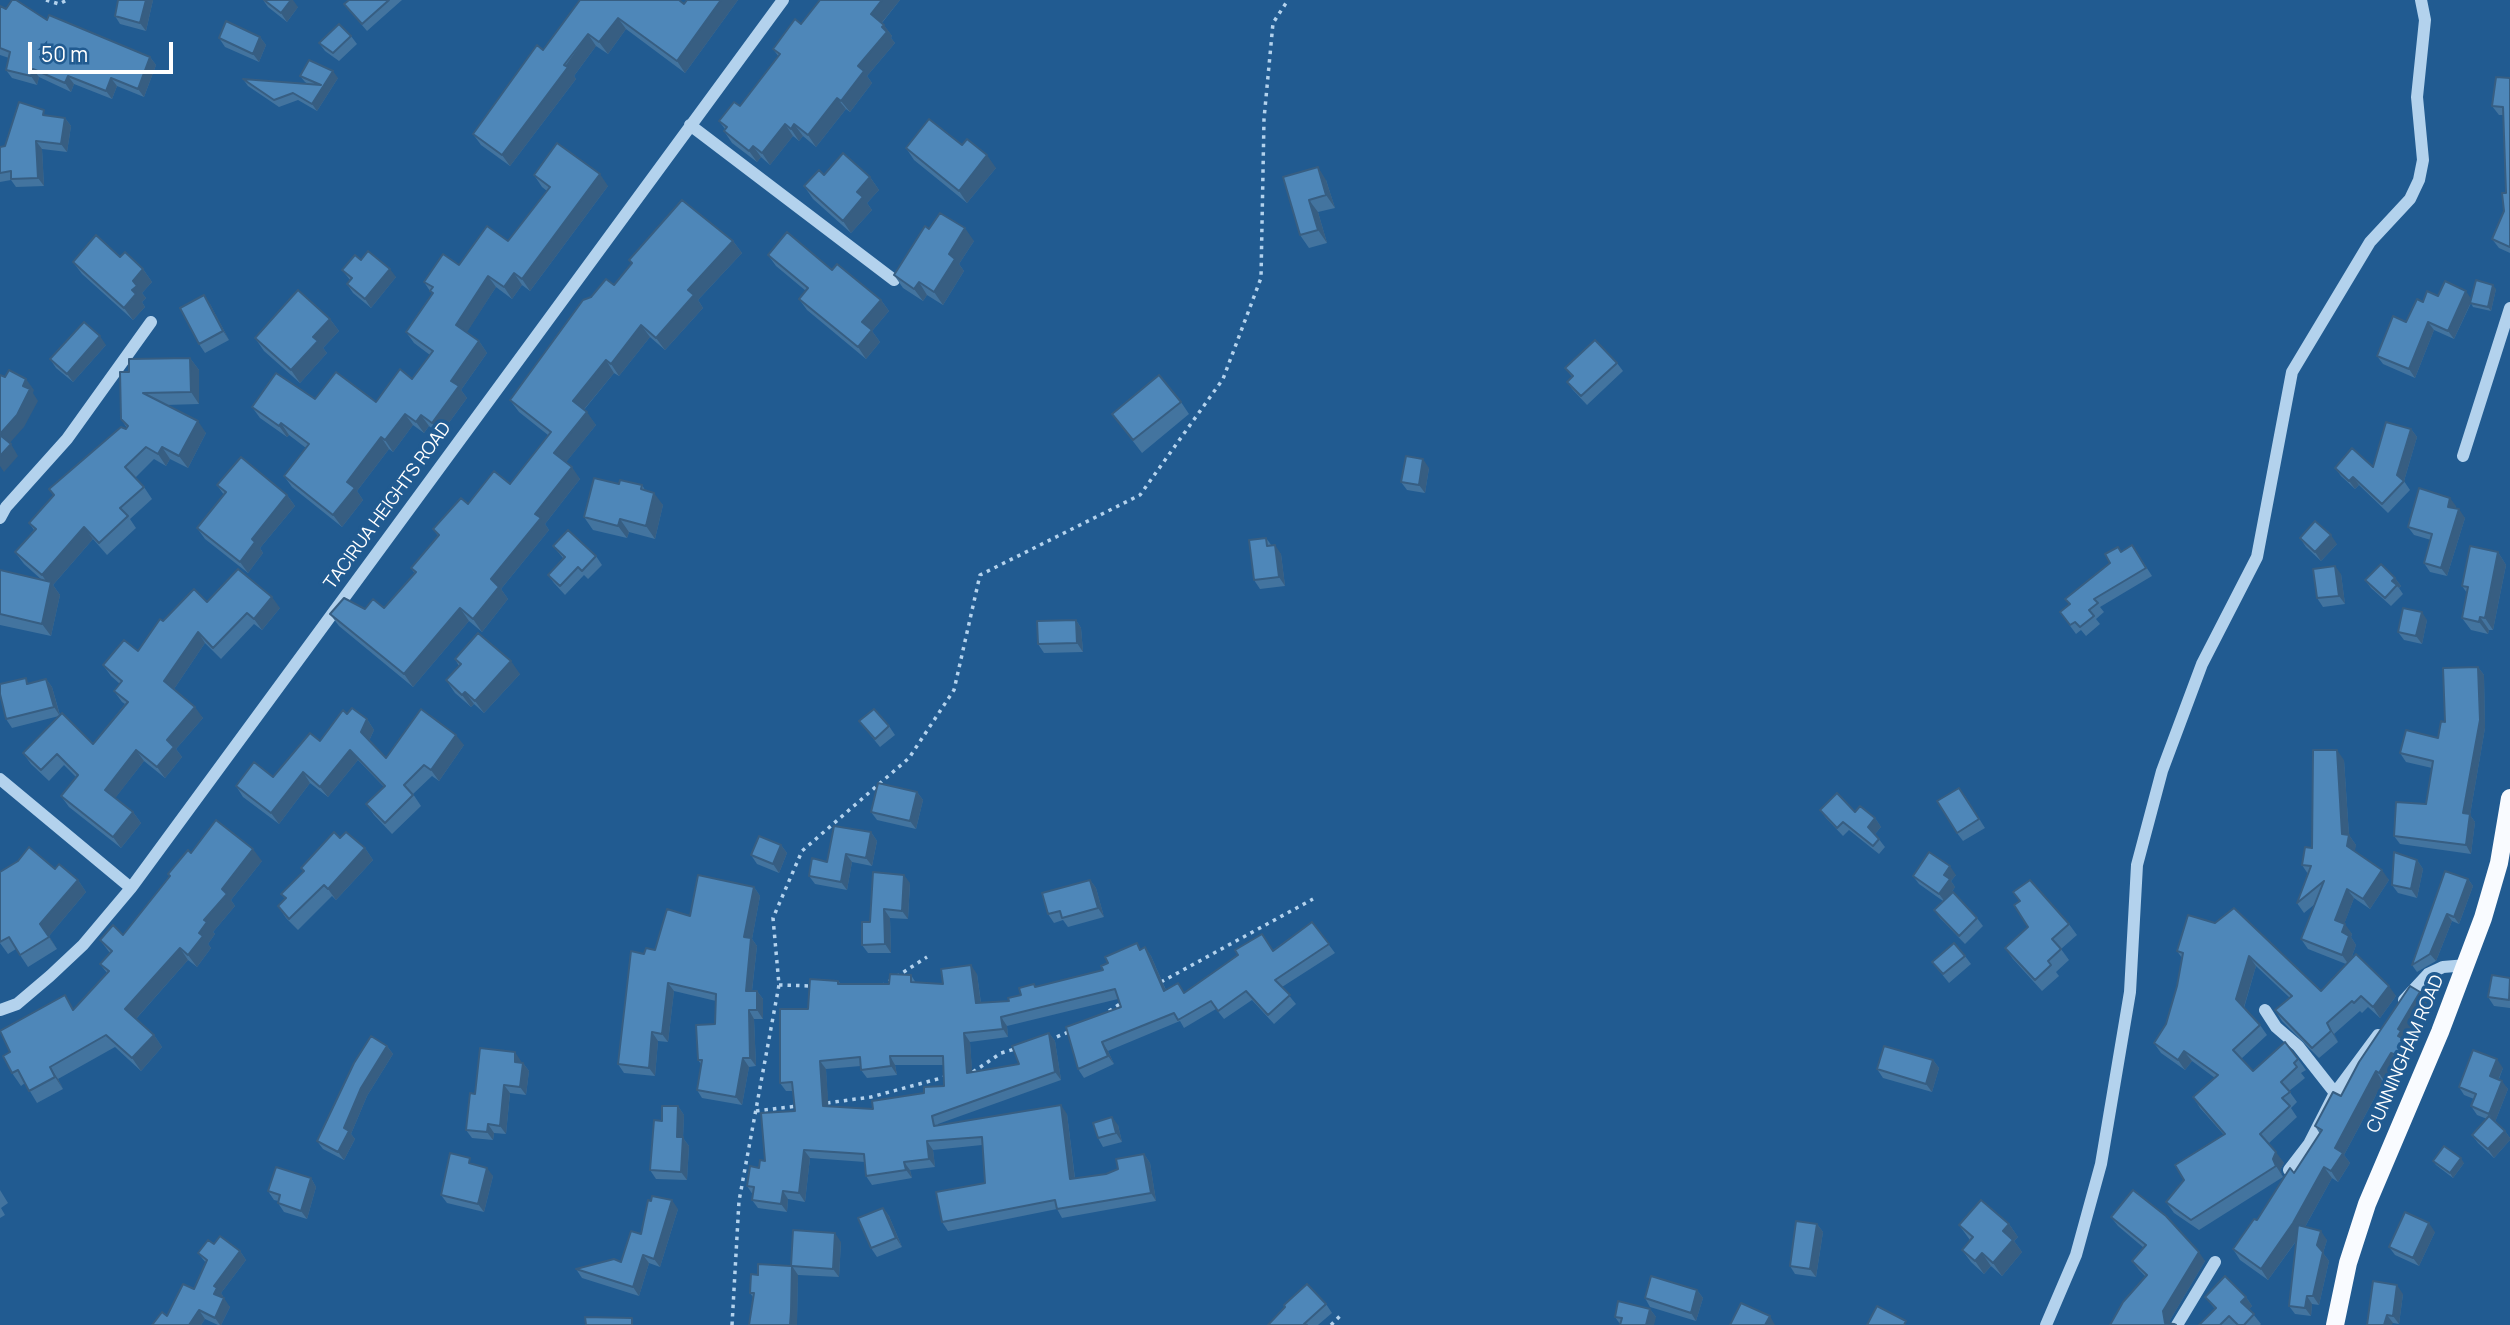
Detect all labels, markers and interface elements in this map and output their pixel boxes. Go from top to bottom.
scale bar [32,28,177,72]
text: 50 m [41,40,88,68]
street label: TACIRUA HEIGHTS ROAD [320,418,456,594]
street label: CUNNINGHAM ROAD [2363,972,2449,1136]

